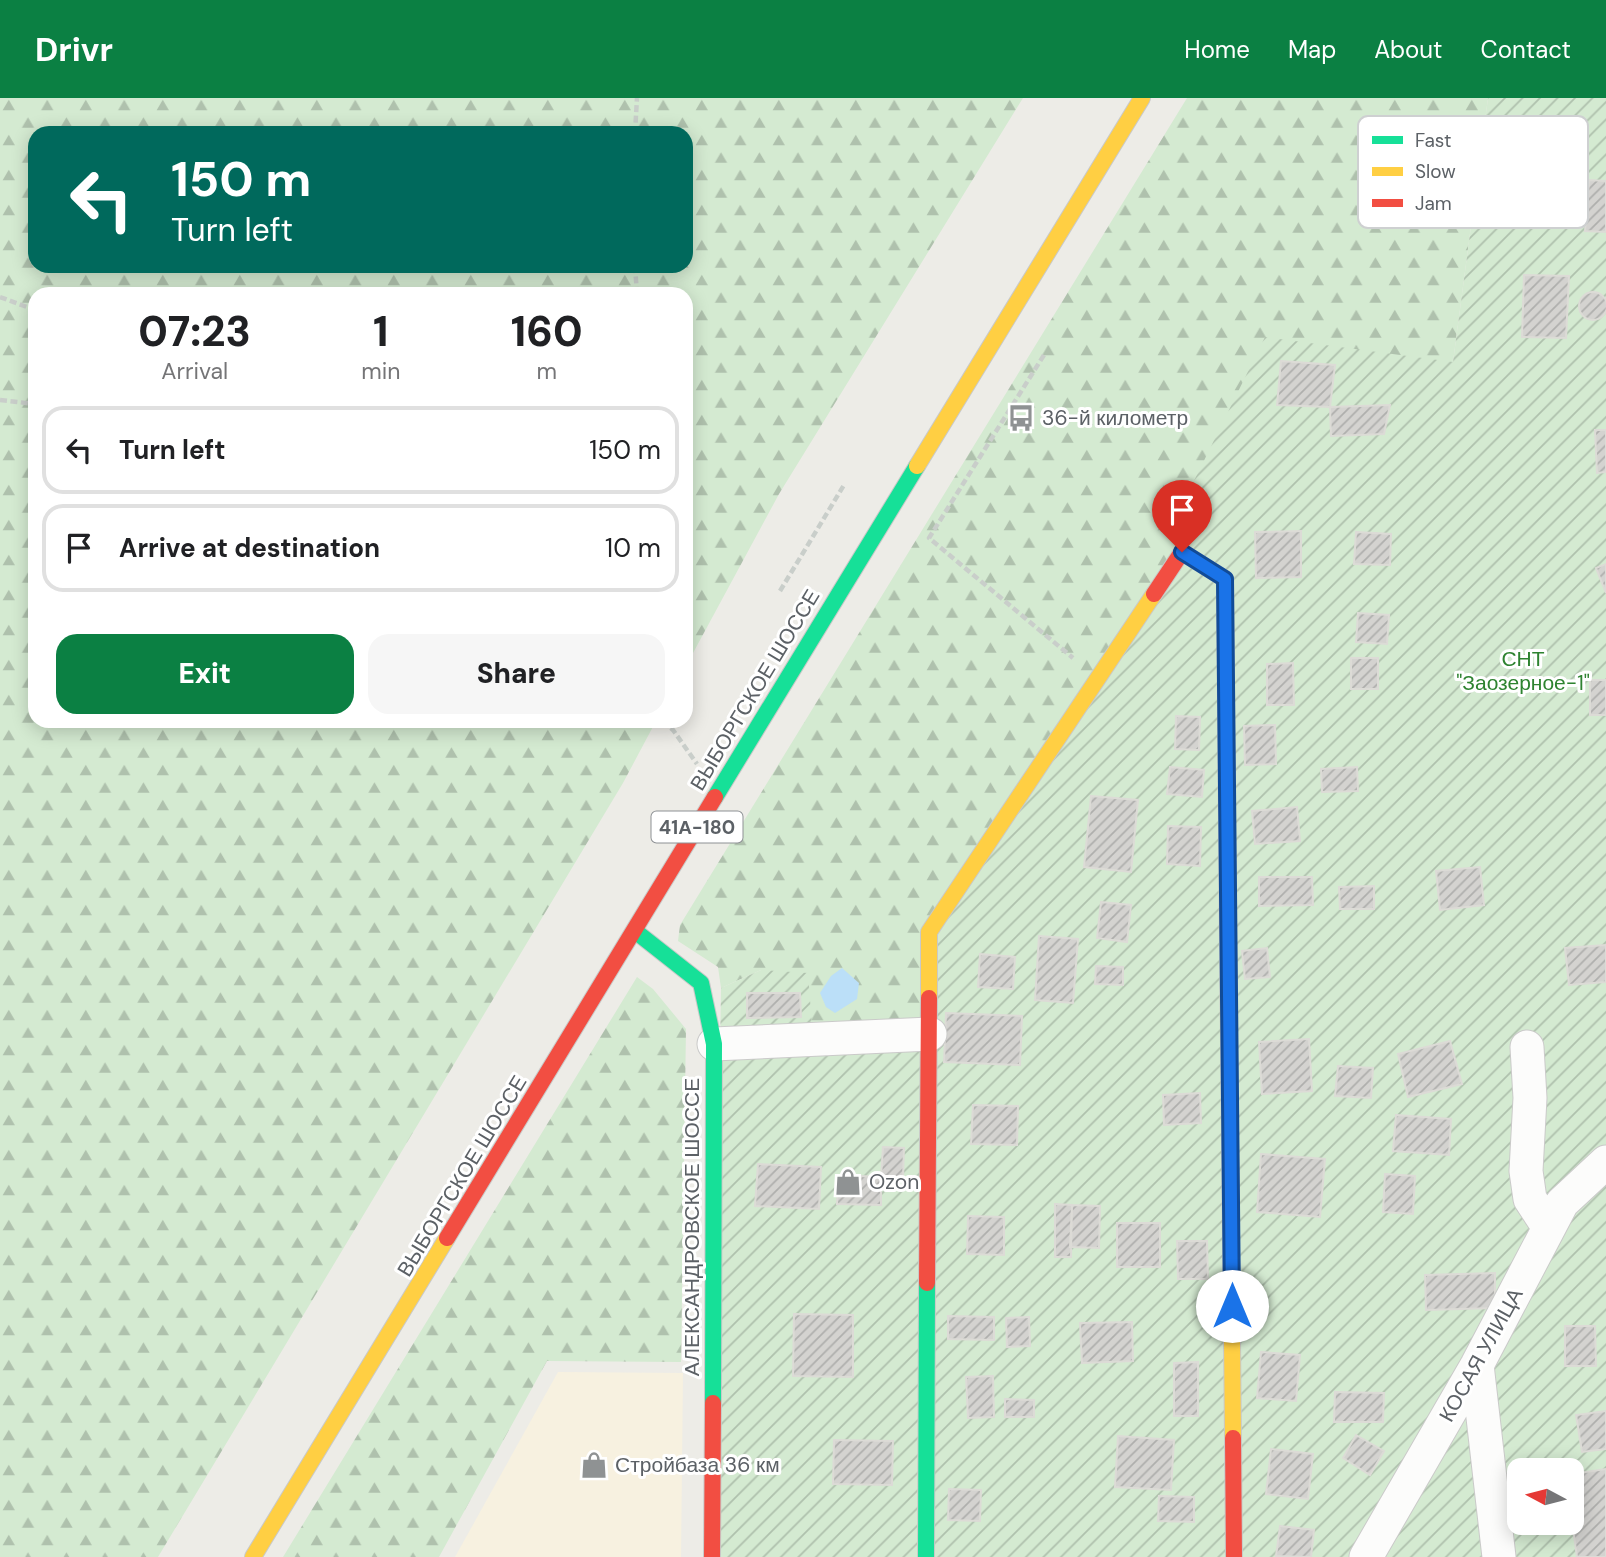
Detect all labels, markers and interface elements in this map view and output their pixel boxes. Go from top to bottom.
text: Drivr [35,28,113,71]
text: Home [1184,34,1250,65]
text: Map [1288,34,1336,65]
text: About [1374,34,1443,65]
text: Contact [1481,34,1571,65]
legend [1358,116,1588,228]
text: Fast [1415,128,1451,153]
text: 150 m [171,147,311,211]
icon: left [56,154,147,245]
text: Slow [1415,159,1456,184]
text: Jam [1415,191,1452,216]
text: Turn left [171,209,293,251]
text: 07:23 [138,304,251,359]
text: 1 [373,304,389,359]
text: 160 [511,304,583,359]
text: Arrival [161,356,228,386]
text: min [361,356,400,386]
text: m [536,356,557,386]
bus stop icon: 36-й километр [1006,403,1036,433]
place label: 36-й километр [1042,404,1188,432]
icon: left [60,431,98,469]
text: Turn left [119,433,226,467]
text: 150 m [589,433,661,467]
pin [1152,480,1212,552]
icon: arrive [1163,491,1201,529]
icon: arrive [60,529,98,567]
text: Arrive at destination [119,531,380,565]
text: 10 m [605,531,661,565]
street label: ВЫБОРГСКОЕ ШОССЕ [684,584,826,796]
button: Exit [56,634,354,714]
button: Share [368,634,665,714]
park label: СНТ "Заозерное-1" [1456,645,1590,697]
road number: 41А-180 [652,812,742,842]
street label: ВЫБОРГСКОЕ ШОССЕ [391,1070,533,1282]
street label: АЛЕКСАНДРОВСКОЕ ШОССЕ [678,1078,706,1376]
shop icon: Ozon [833,1167,863,1197]
place label: Ozon [869,1168,919,1196]
position arrow [1195,1269,1269,1343]
street label: КОСАЯ УЛИЦА [1433,1283,1529,1427]
shop icon: Стройбаза 36 км [579,1450,609,1480]
place label: Стройбаза 36 км [615,1451,780,1479]
north arrow [1507,1458,1584,1535]
map controls [1507,1458,1584,1535]

